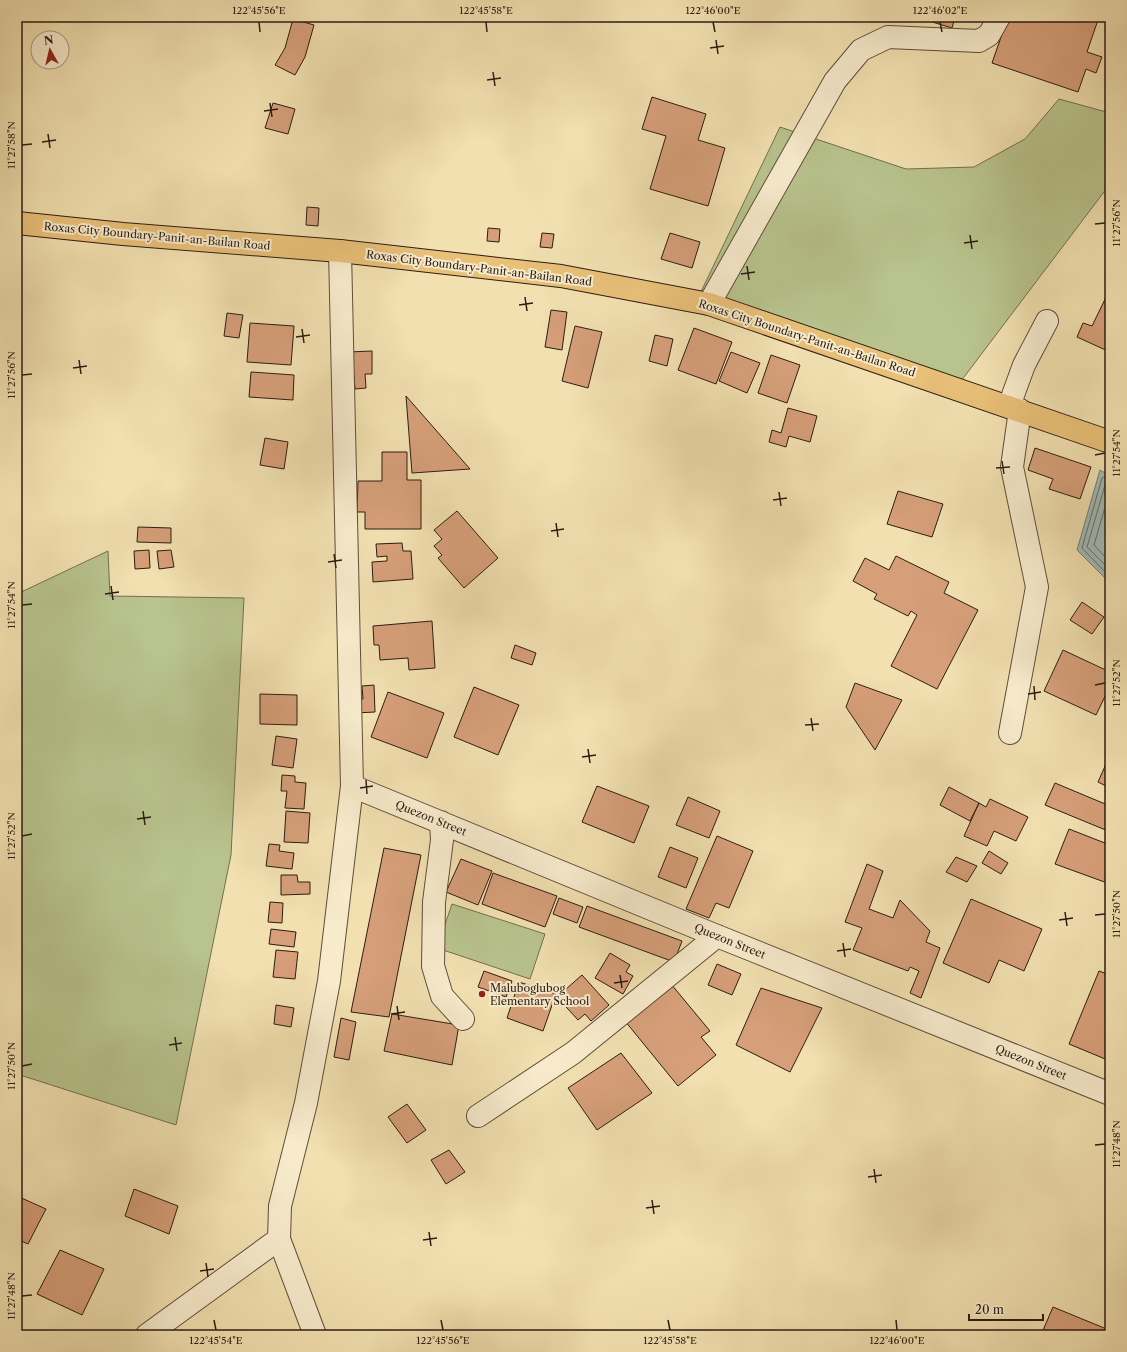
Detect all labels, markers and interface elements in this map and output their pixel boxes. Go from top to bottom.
text: 122°45'56"E [232,4,286,17]
text: 122°45'58"E [459,4,513,17]
text: 122°46'00"E [685,4,741,17]
text: 122°46'02"E [913,4,967,17]
north arrow [30,30,70,70]
text: N [43,32,55,48]
text: 11°27'58"N [5,121,18,169]
text: 11°27'56"N [1110,199,1123,247]
street label: Roxas City Boundary-Panit-an-Bailan Road [43,219,271,253]
street label: Roxas City Boundary-Panit-an-Bailan Road [365,247,593,289]
street label: Roxas City Boundary-Panit-an-Bailan Road [697,296,918,380]
text: 11°27'56"N [5,351,18,399]
text: 11°27'54"N [1110,429,1123,477]
text: 11°27'54"N [5,581,18,629]
text: 11°27'52"N [1110,659,1123,707]
street label: Quezon Street [393,797,469,839]
text: 11°27'52"N [5,812,18,860]
text: 11°27'50"N [1110,890,1123,938]
street label: Quezon Street [692,920,768,962]
place label: Maluboglubog Elementary School [490,981,590,1008]
marker: Maluboglubog Elementary School [477,989,487,999]
street label: Quezon Street [993,1041,1069,1083]
text: 11°27'50"N [5,1042,18,1090]
text: 11°27'48"N [1110,1120,1123,1168]
text: 11°27'48"N [5,1272,18,1320]
scale bar [969,1296,1043,1322]
text: 20 m [975,1302,1004,1317]
text: 122°45'54"E [189,1334,243,1347]
text: 122°45'56"E [416,1334,470,1347]
text: 122°45'58"E [643,1334,697,1347]
text: 122°46'00"E [869,1334,925,1347]

